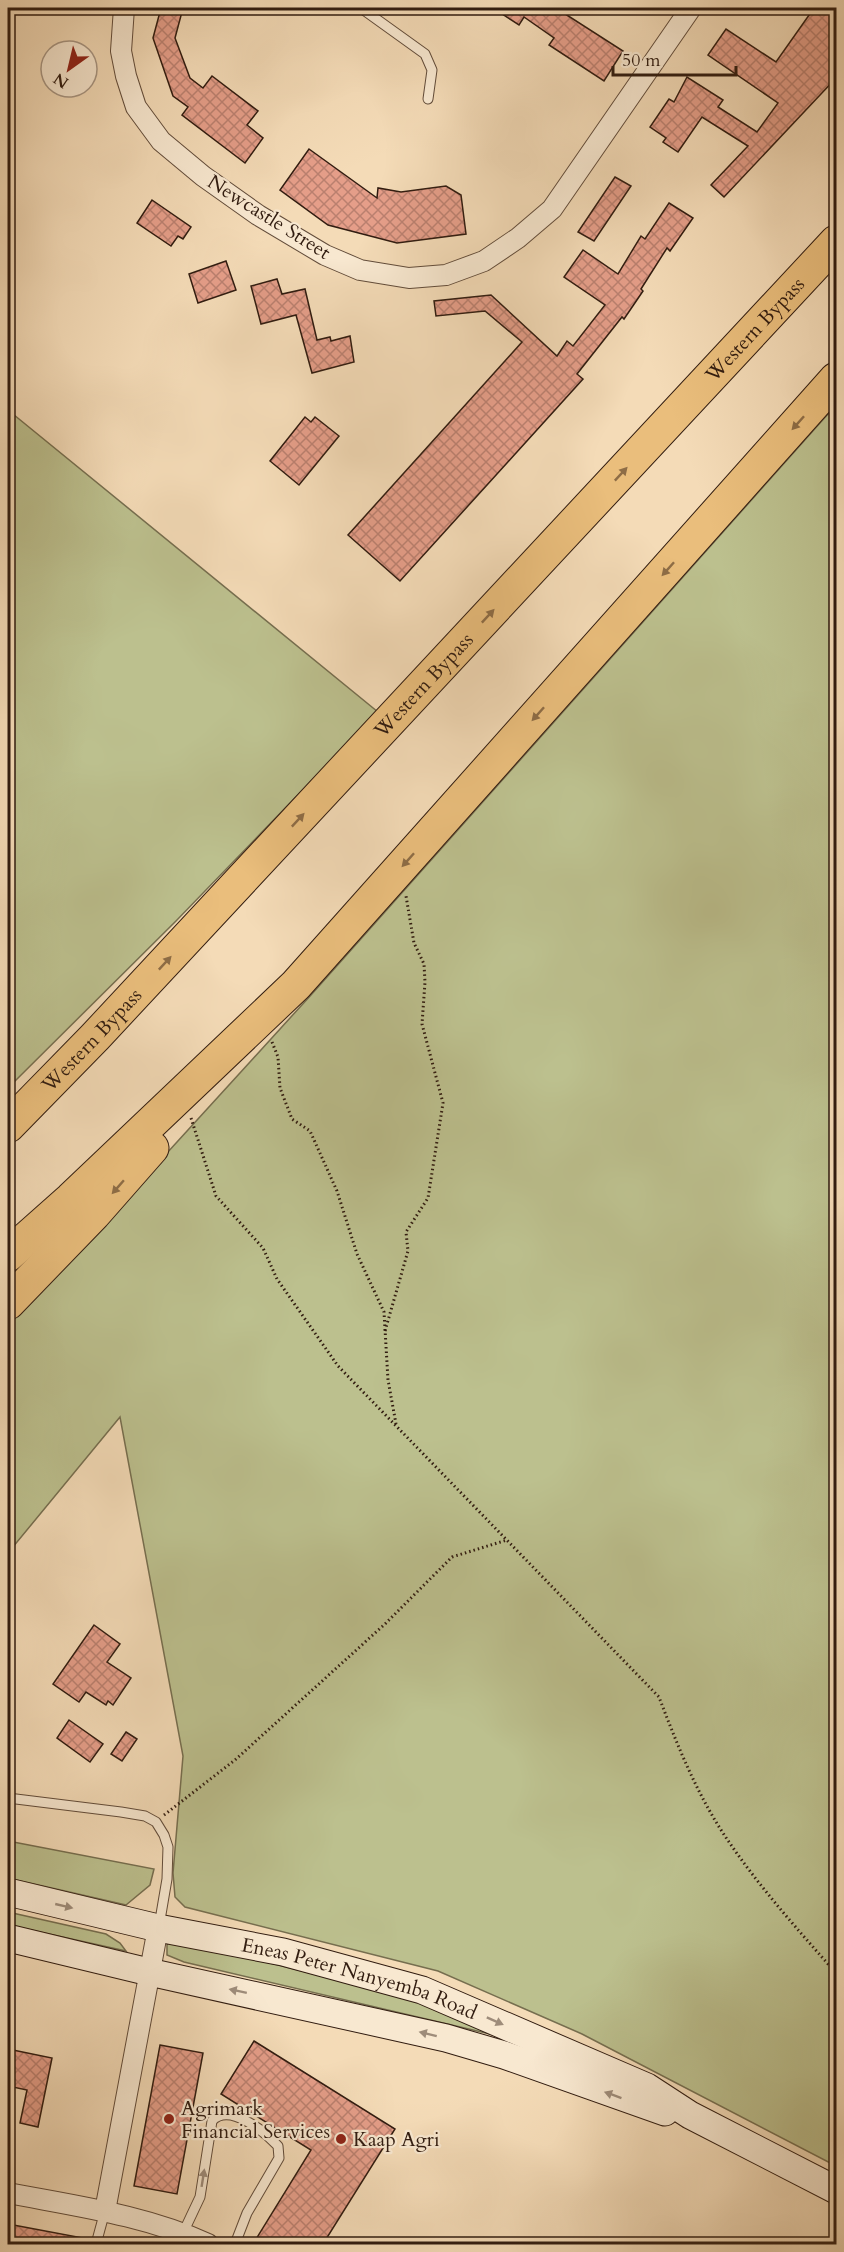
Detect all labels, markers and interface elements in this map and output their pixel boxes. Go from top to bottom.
north arrow [39,39,99,99]
scale bar [613,39,736,77]
text: 50 m [622,48,661,73]
text: N [49,68,73,94]
street label: Newcastle Street [202,168,336,266]
street label: Western Bypass [698,271,810,388]
one-way arrow [792,415,805,430]
one-way arrow [614,466,628,481]
one-way arrow [661,561,675,576]
one-way arrow [481,609,495,624]
street label: Western Bypass [367,626,479,744]
one-way arrow [532,706,545,721]
one-way arrow [291,813,305,828]
one-way arrow [402,852,415,867]
one-way arrow [158,956,171,971]
street label: Western Bypass [35,982,148,1098]
one-way arrow [111,1179,125,1194]
one-way arrow [55,1901,74,1911]
street label: Eneas Peter Nanyemba Road [239,1931,482,2026]
one-way arrow [229,1986,247,1996]
one-way arrow [487,2016,505,2026]
one-way arrow [419,2028,437,2038]
one-way arrow [604,2089,622,2099]
place label: Agrimark Financial Services [181,2095,330,2145]
marker: Agrimark Financial Services [162,2112,176,2126]
place label: Kaap Agri [353,2126,440,2153]
marker: Kaap Agri [334,2132,348,2146]
one-way arrow [199,2169,208,2188]

